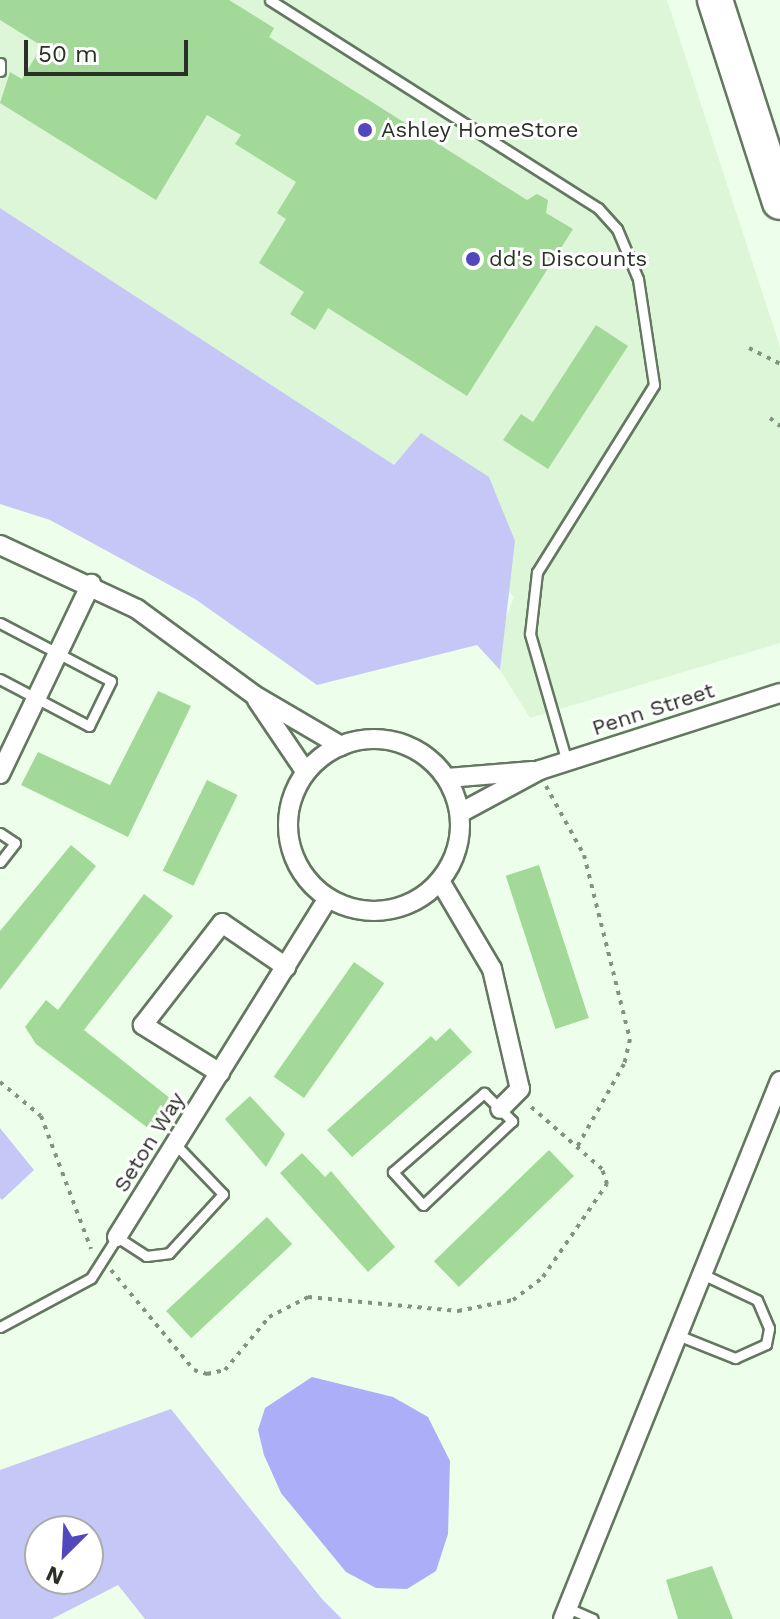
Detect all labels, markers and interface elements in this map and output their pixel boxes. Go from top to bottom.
scale bar [28,24,192,74]
text: 50 m [38,40,98,68]
place label: Ashley HomeStore [381,117,579,143]
marker: Ashley HomeStore [356,121,374,139]
place label: dd's Discounts [489,246,647,272]
marker: dd's Discounts [464,250,482,268]
street label: Penn Street [589,677,717,741]
street label: Seton Way [108,1087,190,1197]
north arrow [24,1515,104,1595]
text: N [42,1561,67,1590]

